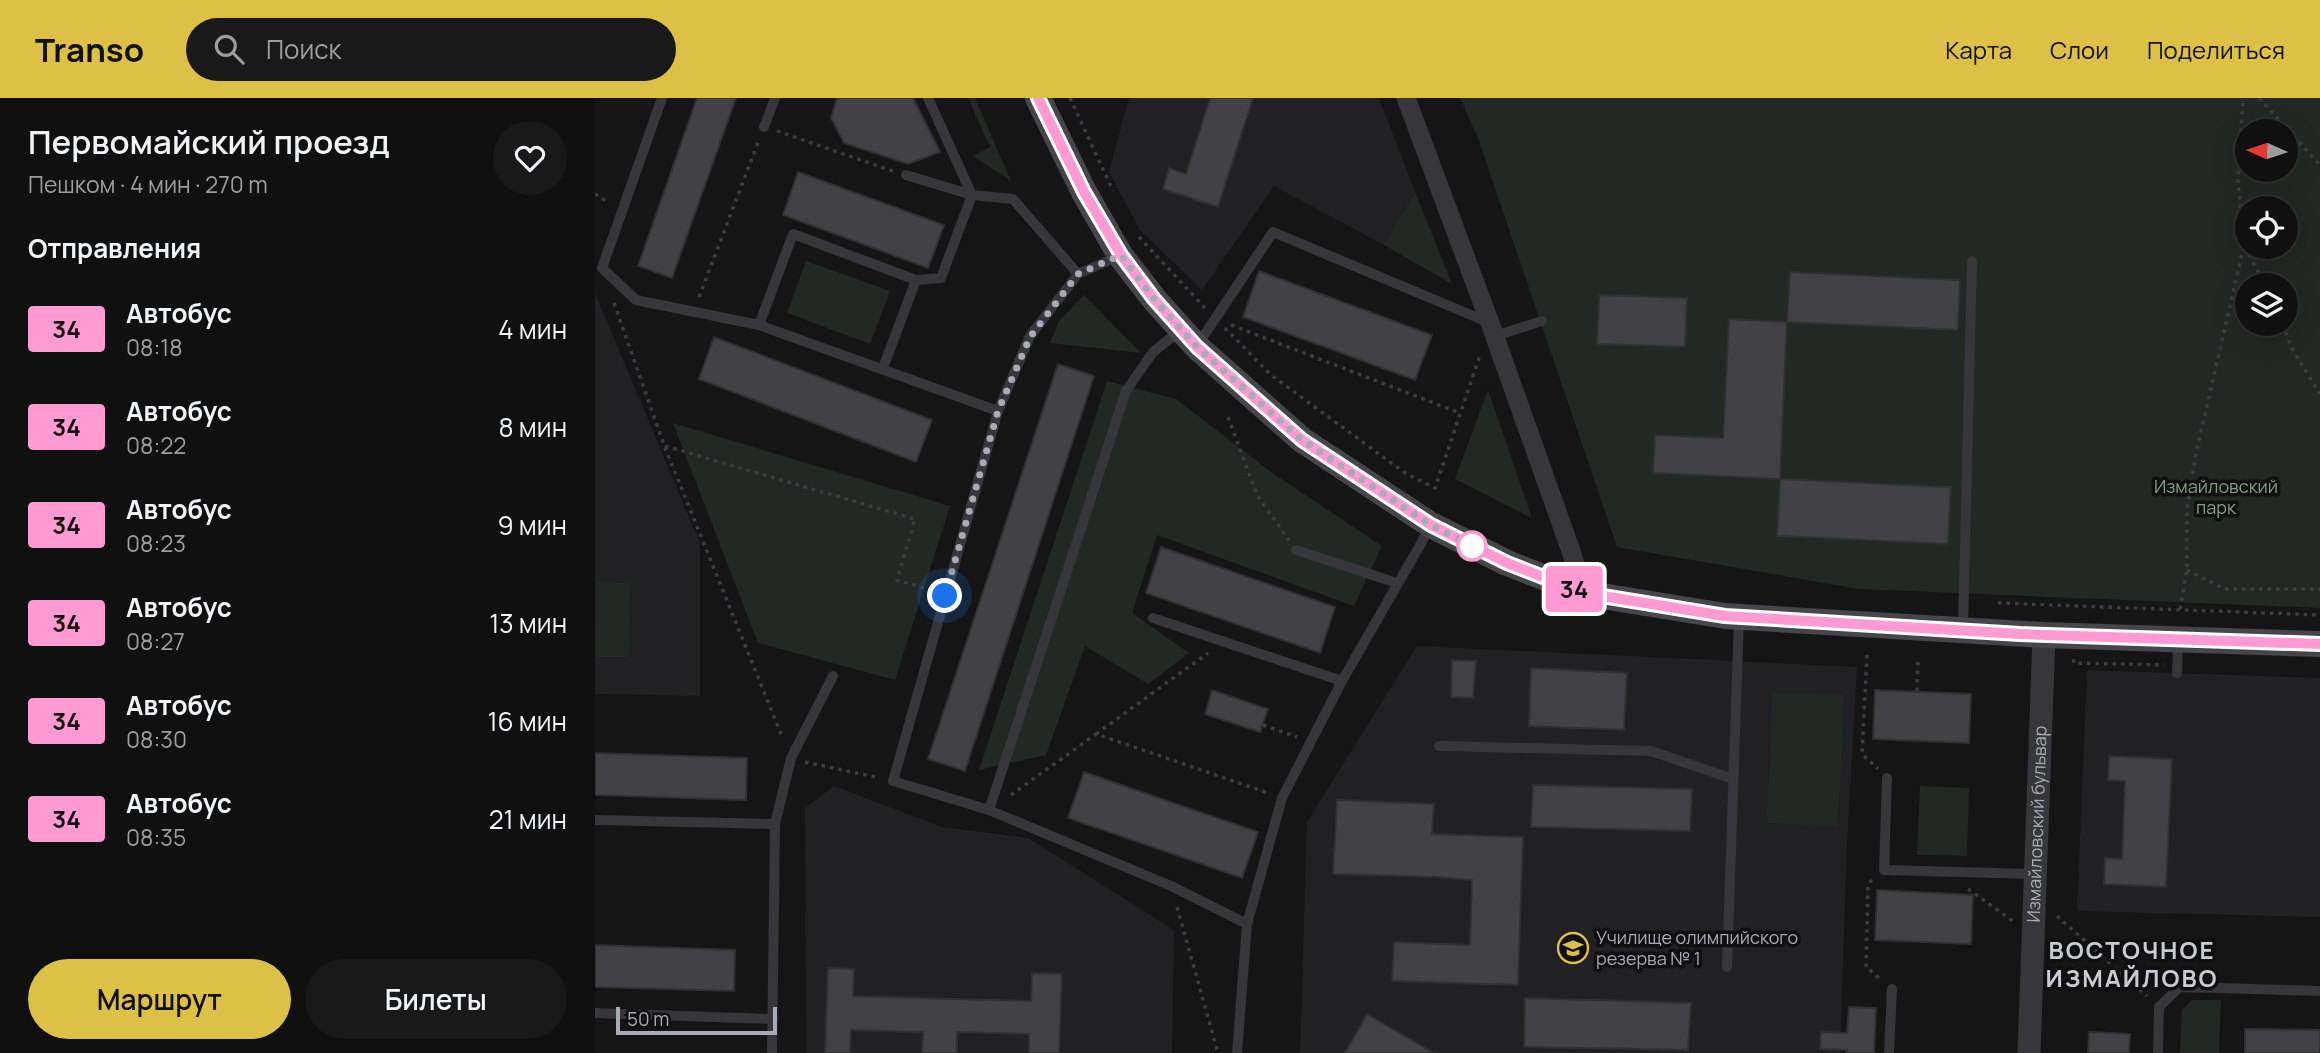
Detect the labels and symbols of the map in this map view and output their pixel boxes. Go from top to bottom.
north arrow [2235,119,2298,182]
park label: Измайловский парк [2154,474,2278,519]
unlabelled marker [1457,531,1487,561]
line badge: 34 [1543,566,1605,612]
your location [927,578,962,613]
street label: Измайловский бульвар [2021,725,2052,923]
place label: Училище олимпийского резерва № 1 [1596,925,1798,970]
school or university icon: Училище олимпийского резерва № 1 [1556,931,1590,965]
district label: ВОСТОЧНОЕ ИЗМАЙЛОВО [2045,933,2219,994]
scale bar [616,1004,777,1036]

